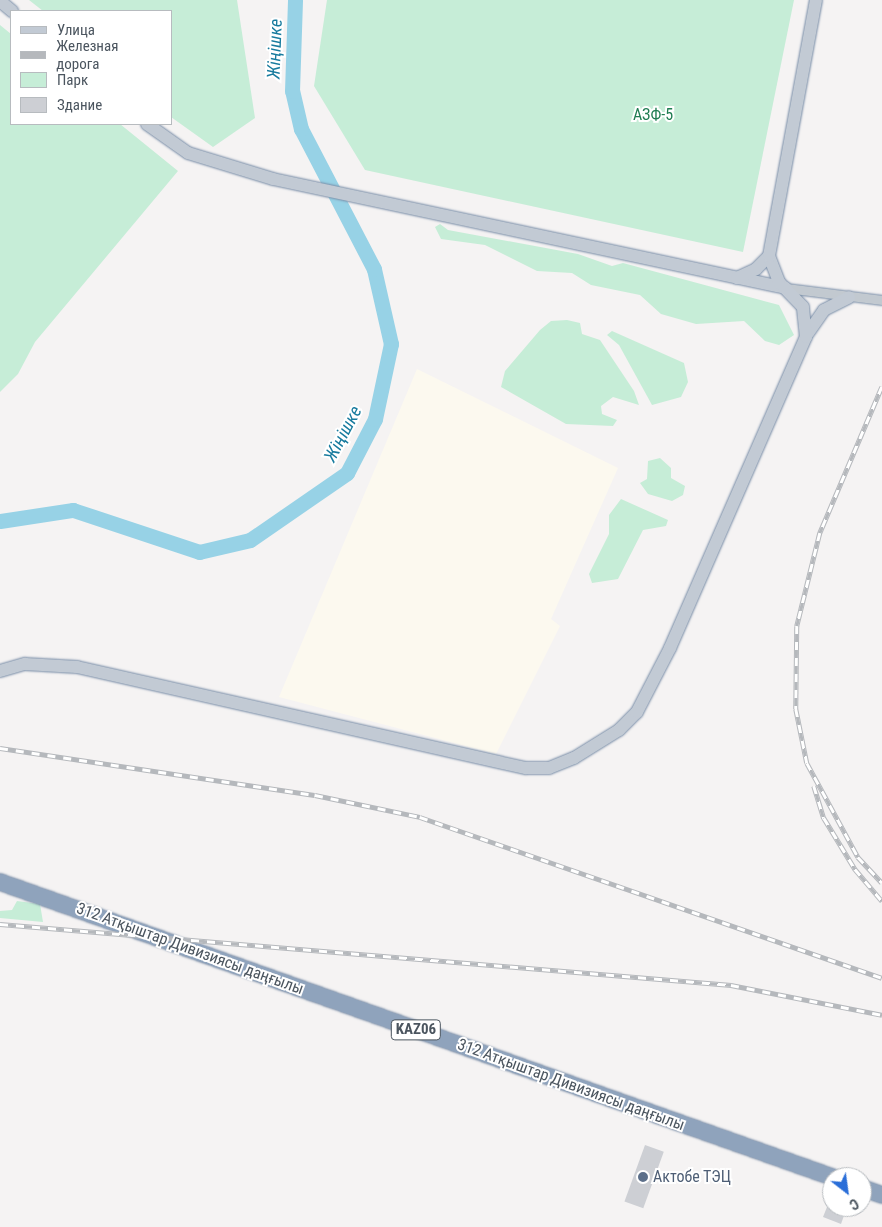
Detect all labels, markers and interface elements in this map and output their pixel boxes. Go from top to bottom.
legend [10,10,172,125]
water label: Жіңішке [263,19,287,79]
text: Улица [57,21,95,39]
text: Железная дорога [56,37,118,73]
text: Парк [57,71,88,89]
text: Здание [57,96,102,114]
park label: АЗФ-5 [633,105,673,125]
water label: Жіңішке [319,402,367,466]
street label: 312 Атқыштар Дивизиясы даңғылы [74,899,306,999]
road number: KАZ06 [390,1018,442,1042]
street label: 312 Атқыштар Дивизиясы даңғылы [455,1035,687,1135]
place label: Актобе ТЭЦ [653,1167,731,1187]
north arrow [822,1167,872,1217]
marker: Актобе ТЭЦ [637,1171,649,1183]
text: С [847,1195,861,1213]

